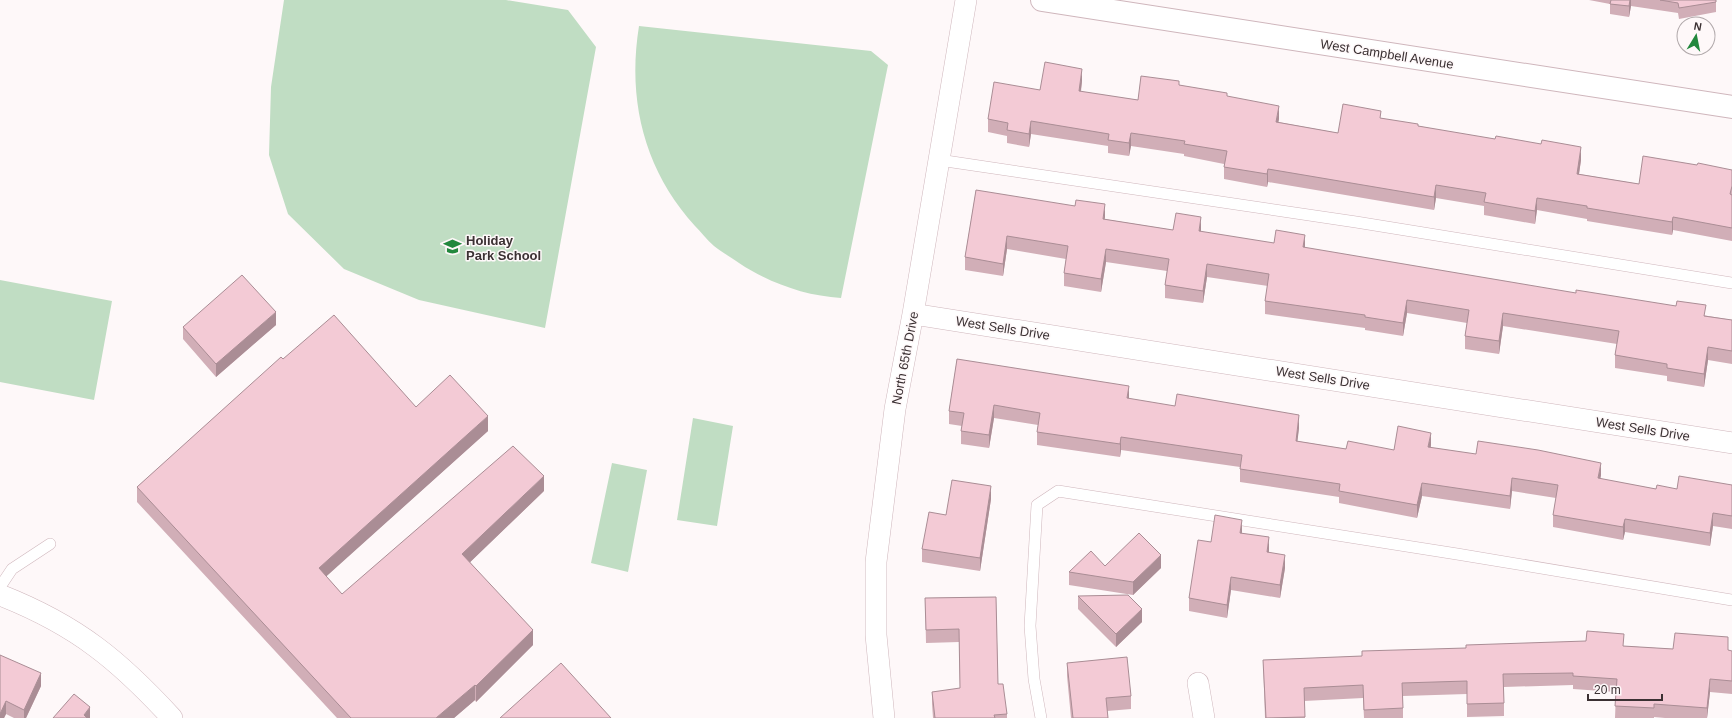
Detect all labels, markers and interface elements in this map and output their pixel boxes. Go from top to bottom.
north arrow [1676,16,1716,56]
text: N [1693,20,1703,33]
street label: West Campbell Avenue [1319,36,1455,72]
place label: Holiday Park School [466,233,541,263]
school or university icon: Holiday Park School [443,237,463,257]
street label: North 65th Drive [889,310,921,406]
street label: West Sells Drive [955,313,1051,343]
street label: West Sells Drive [1275,363,1371,393]
street label: West Sells Drive [1595,414,1691,444]
scale bar [1588,676,1662,702]
text: 20 m [1594,683,1621,697]

